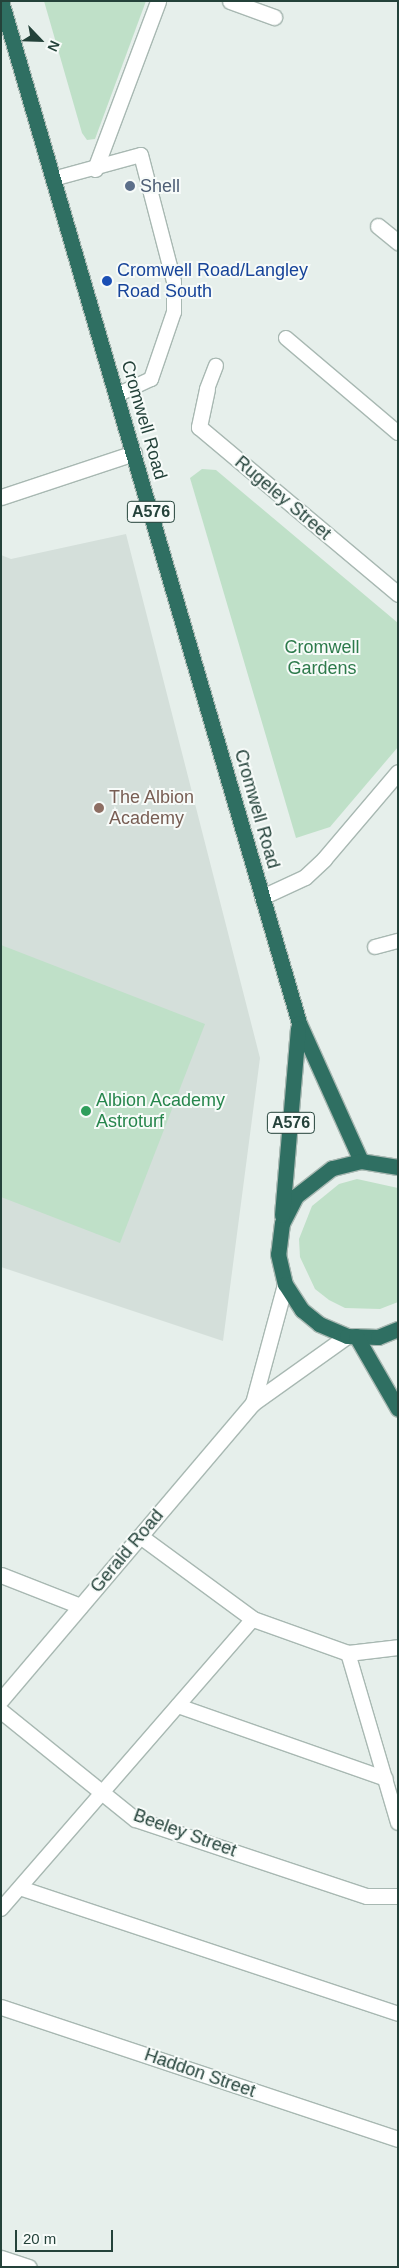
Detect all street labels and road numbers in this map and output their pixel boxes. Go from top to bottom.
street label: Cromwell Road [117,358,171,482]
street label: Rugeley Street [230,451,336,545]
road number: A576 [126,498,176,526]
street label: Cromwell Road [230,747,284,871]
road number: A576 [266,1110,316,1136]
street label: Gerald Road [86,1505,168,1597]
street label: Beeley Street [131,1804,239,1862]
street label: Haddon Street [142,2044,258,2102]

